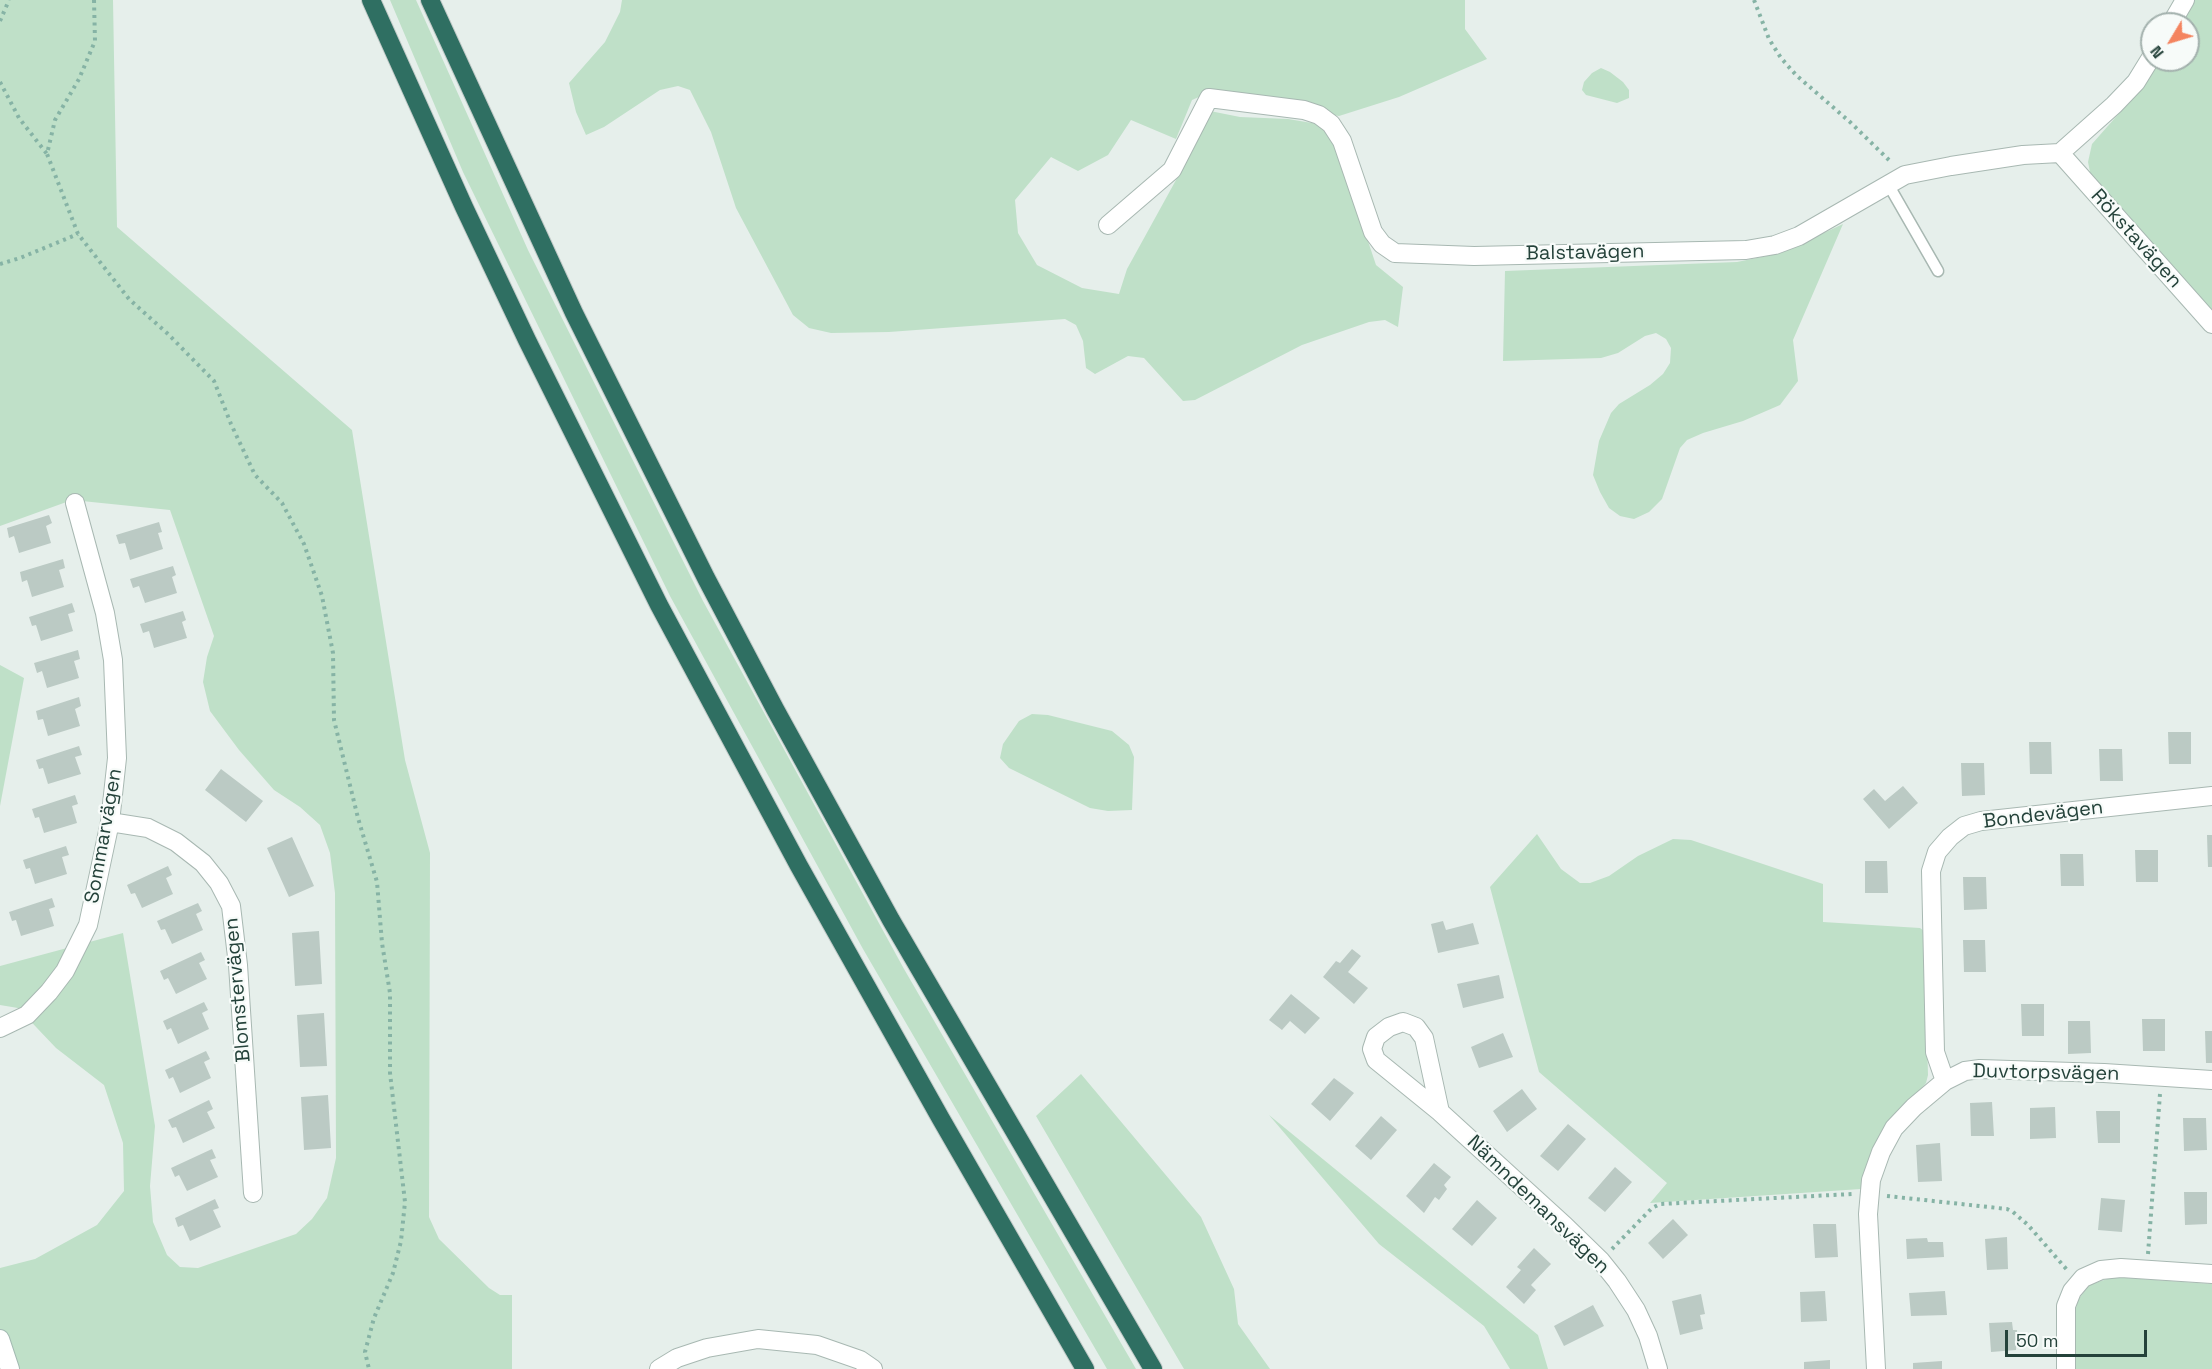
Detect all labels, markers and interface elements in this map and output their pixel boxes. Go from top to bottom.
north arrow [2140,12,2200,72]
text: N [2145,41,2169,63]
street label: Rökstavägen [2085,185,2187,293]
street label: Balstavägen [1525,240,1645,266]
street label: Sommarvägen [80,767,128,905]
street label: Bondevägen [1982,796,2104,834]
street label: Blomstervägen [220,917,256,1063]
street label: Duvtorpsvägen [1972,1060,2120,1086]
street label: Nämndemansvägen [1462,1131,1614,1279]
scale bar [2008,1318,2150,1356]
text: 50 m [2016,1329,2058,1352]

